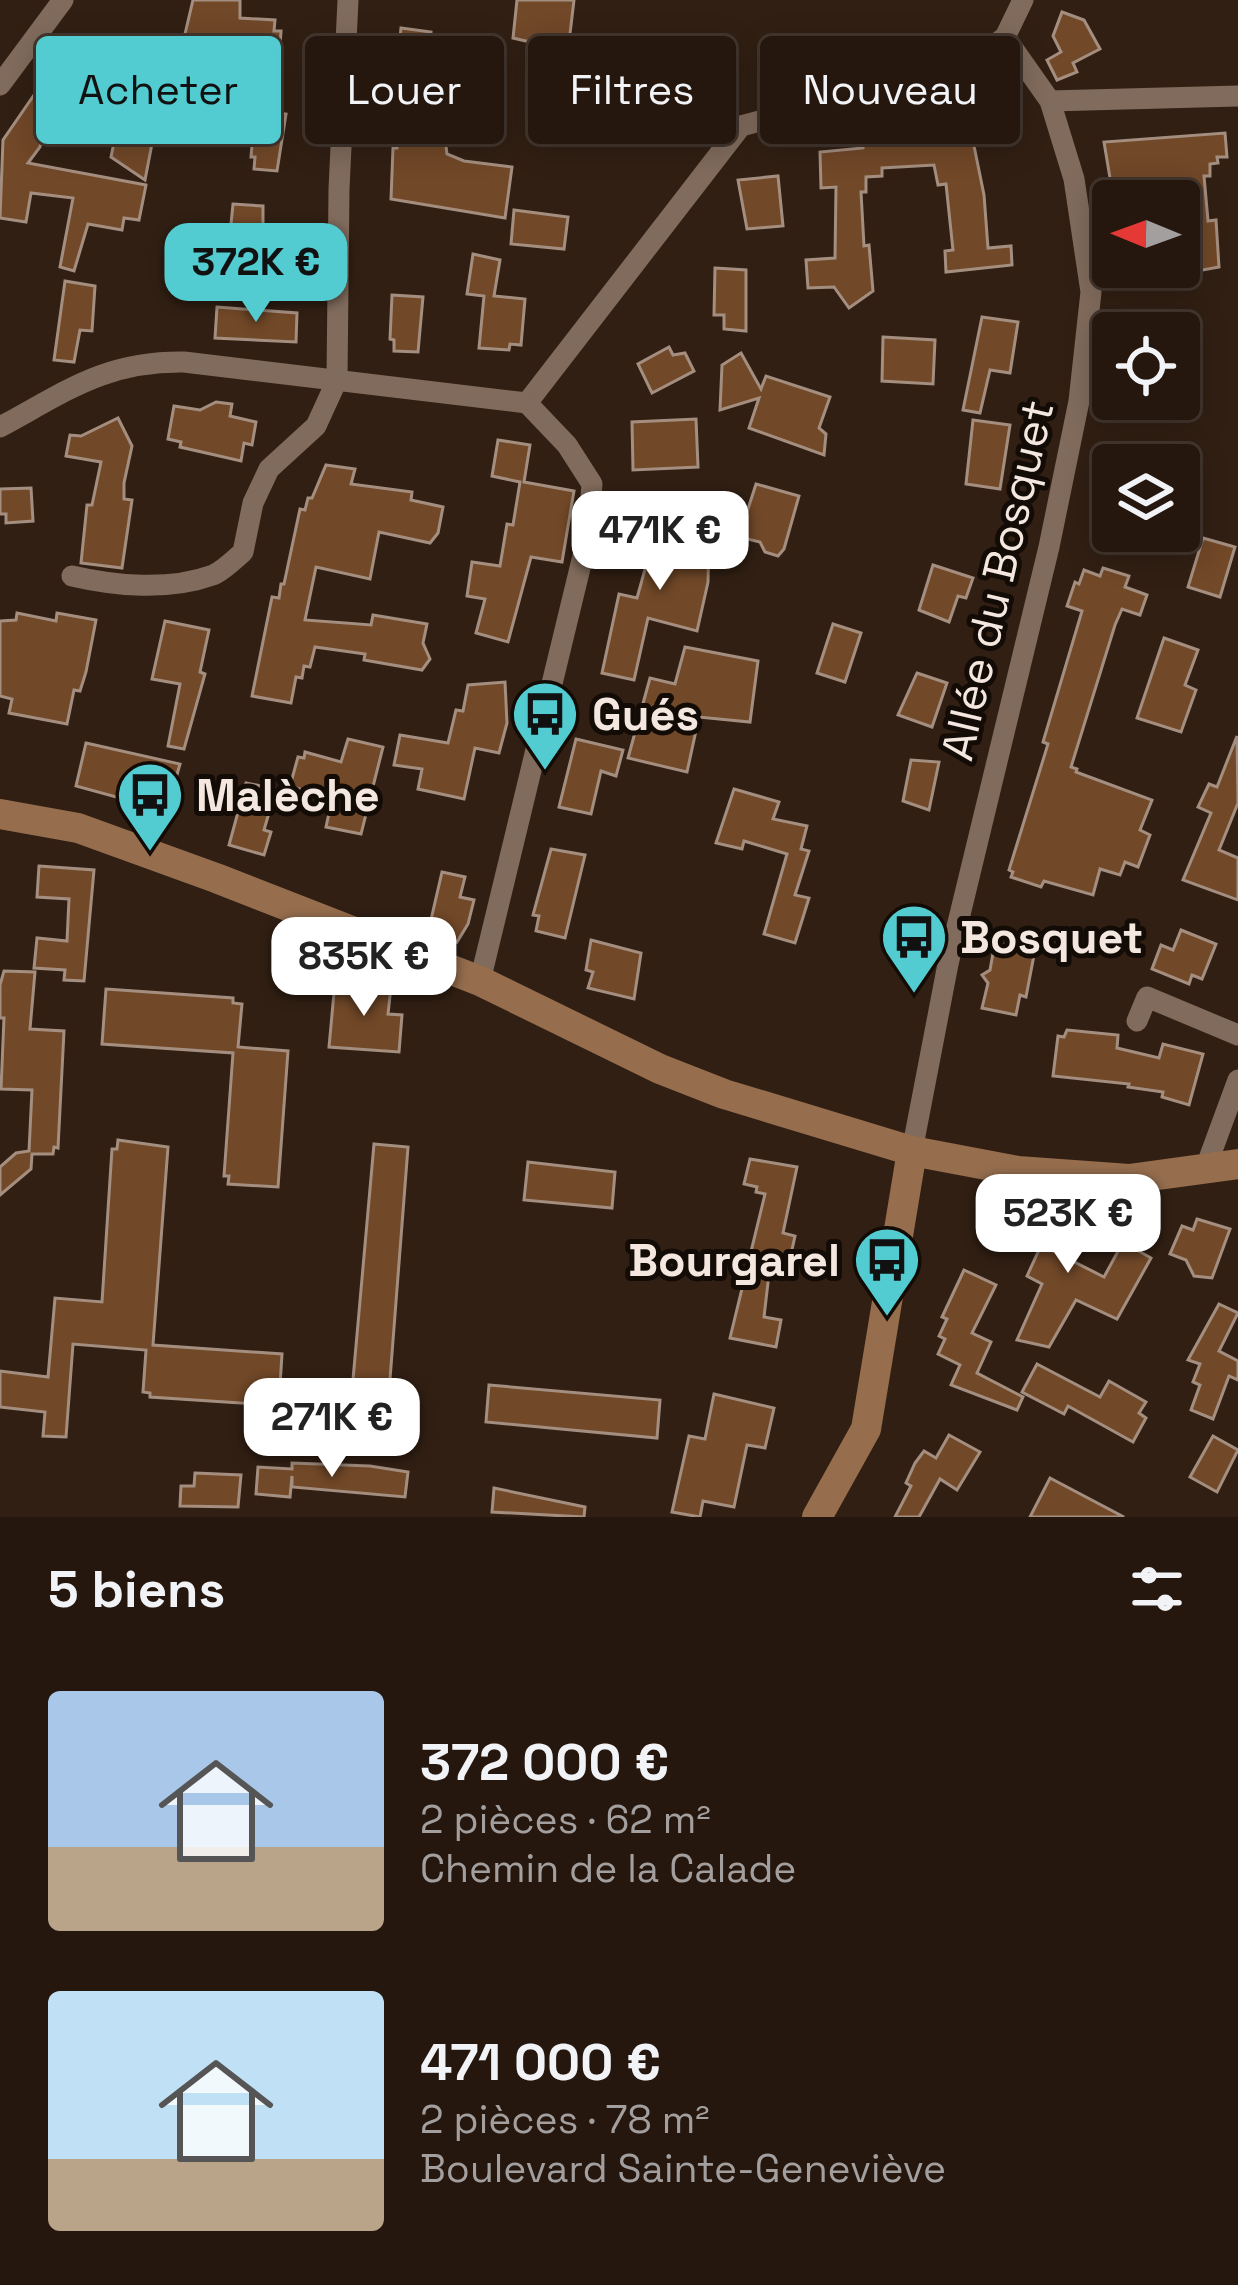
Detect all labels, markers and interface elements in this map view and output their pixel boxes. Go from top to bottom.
chip: Acheter [36,36,281,144]
chip: Louer [305,36,504,144]
chip: Filtres [528,36,736,144]
chip: Nouveau [760,36,1020,144]
north arrow [1092,180,1200,288]
map controls [1092,180,1200,552]
pin: 372K € [158,223,354,325]
text: 372K € [191,237,321,286]
button: locate [1092,312,1200,420]
street label: Allée du Bosquet [928,395,1067,766]
button: layers [1092,444,1200,552]
pin: 471K € [562,491,758,593]
text: 471K € [599,505,721,554]
bus stop icon: Gués [510,679,580,773]
place label: Gués [592,686,699,743]
bus stop icon: Malèche [115,760,185,854]
place label: Malèche [196,767,380,824]
bus stop icon: Bosquet [879,902,949,996]
place label: Bosquet [960,909,1143,966]
pin: 835K € [266,917,462,1019]
text: 835K € [298,931,430,980]
pin: 523K € [970,1174,1166,1276]
text: 523K € [1003,1188,1133,1237]
bus stop icon: Bourgarel [852,1225,922,1319]
place label: Bourgarel [628,1232,840,1289]
pin: 271K € [234,1378,430,1480]
text: 271K € [271,1392,393,1441]
icon: filters [1124,1556,1190,1622]
text: 5 biens [48,1557,225,1622]
text: 372 000 € [420,1730,669,1795]
icon: home [144,1739,288,1883]
text: 2 pièces · 62 m² [420,1795,711,1844]
text: Chemin de la Calade [420,1844,796,1893]
text: 471 000 € [420,2030,661,2095]
icon: home [144,2039,288,2183]
text: 2 pièces · 78 m² [420,2095,710,2144]
text: Boulevard Sainte-Geneviève [420,2144,946,2193]

